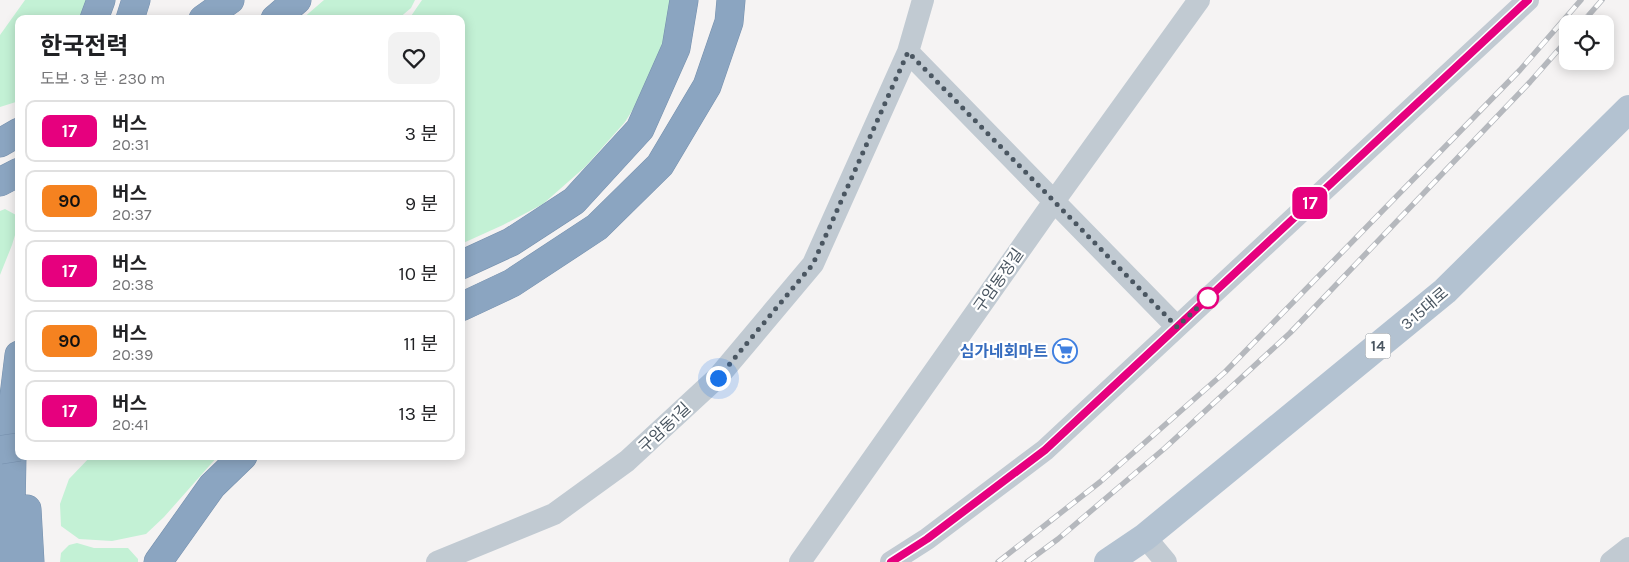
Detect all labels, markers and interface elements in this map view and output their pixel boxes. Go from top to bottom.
map controls [1559,15,1614,70]
button: locate [1559,15,1614,70]
text: 한국전력 [40,32,128,60]
button: heart [388,32,440,84]
text: 도보 · 3 분 · 230 m [40,69,165,88]
text: 버스 [112,113,147,135]
text: 17 [62,120,77,142]
text: 3 분 [405,123,438,145]
text: 20:31 [112,135,149,154]
text: 버스 [112,183,147,205]
line badge: 17 [1288,187,1332,219]
text: 90 [58,190,81,212]
text: 17 [1302,192,1318,214]
text: 9 분 [405,193,438,215]
text: 20:37 [112,205,151,224]
street label: 구암동정길 [970,245,1027,316]
text: 버스 [112,253,147,275]
text: 17 [62,260,77,282]
text: 10 분 [398,263,438,285]
text: 20:38 [112,275,154,294]
street label: 3·15대로 [1397,283,1452,334]
unlabelled marker [1197,287,1219,309]
text: 버스 [112,323,147,345]
text: 90 [58,330,81,352]
text: 11 분 [403,333,438,355]
road number: 14 [1366,334,1390,358]
supermarket icon: 심가네회마트 [1052,338,1078,364]
place label: 심가네회마트 [960,342,1048,361]
text: 20:39 [112,345,153,364]
your location [706,366,731,391]
text: 버스 [112,393,147,415]
street label: 구암동1길 [634,399,694,456]
text: 17 [62,400,77,422]
text: 13 분 [399,403,438,425]
text: 20:41 [112,415,149,434]

